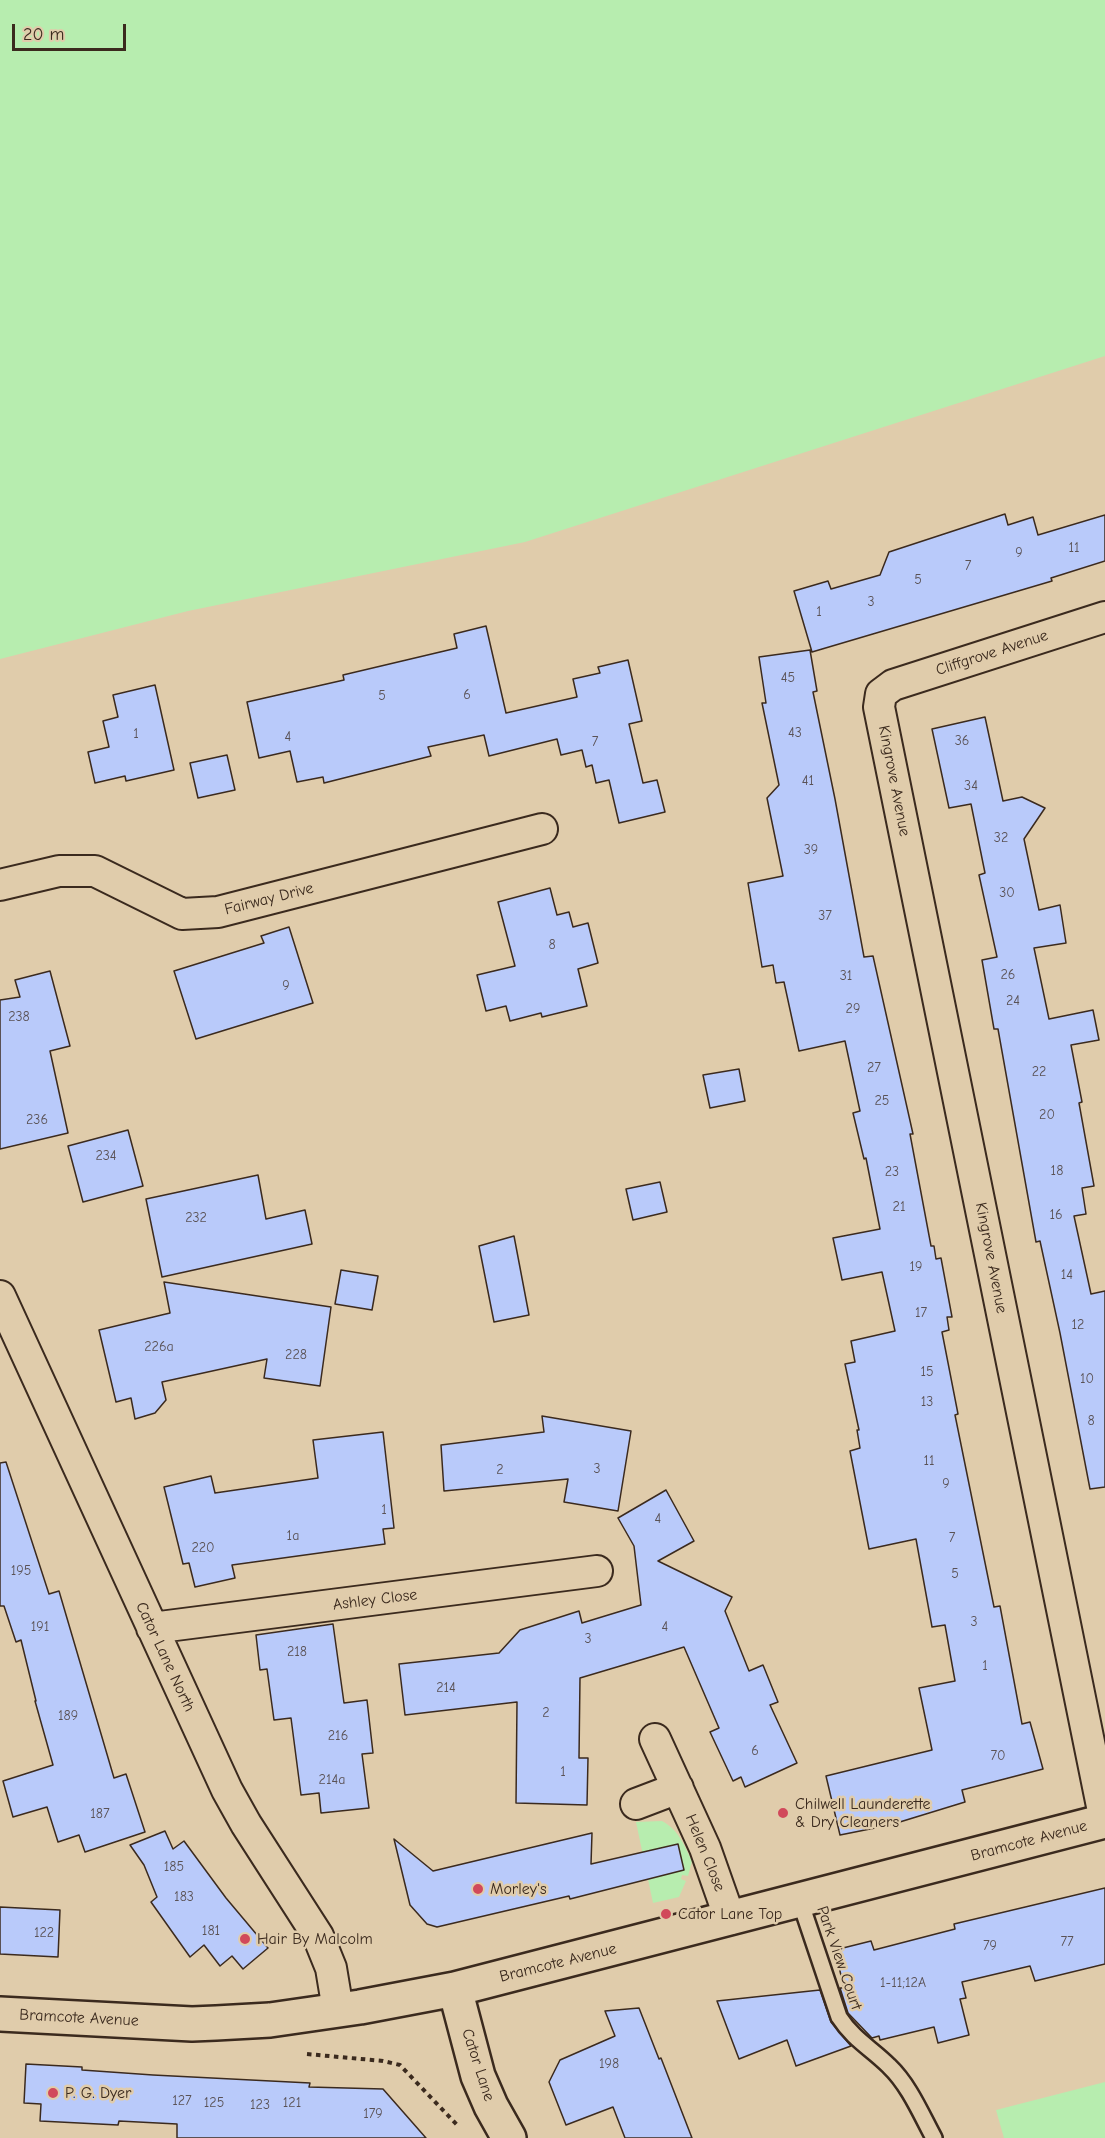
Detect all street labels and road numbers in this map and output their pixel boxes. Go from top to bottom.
street label: Cliffgrove Avenue [933,626,1051,680]
street label: Kingrove Avenue [874,724,914,838]
street label: Fairway Drive [223,879,315,919]
street label: Kingrove Avenue [971,1201,1011,1315]
street label: Ashley Close [332,1585,418,1615]
street label: Cator Lane North [131,1599,199,1715]
street label: Helen Close [681,1812,729,1894]
street label: Bramcote Avenue [969,1816,1089,1866]
street label: Park View Court [812,1904,866,2012]
street label: Bramcote Avenue [498,1939,618,1987]
street label: Bramcote Avenue [19,2005,139,2031]
street label: Cator Lane [457,2026,499,2104]

